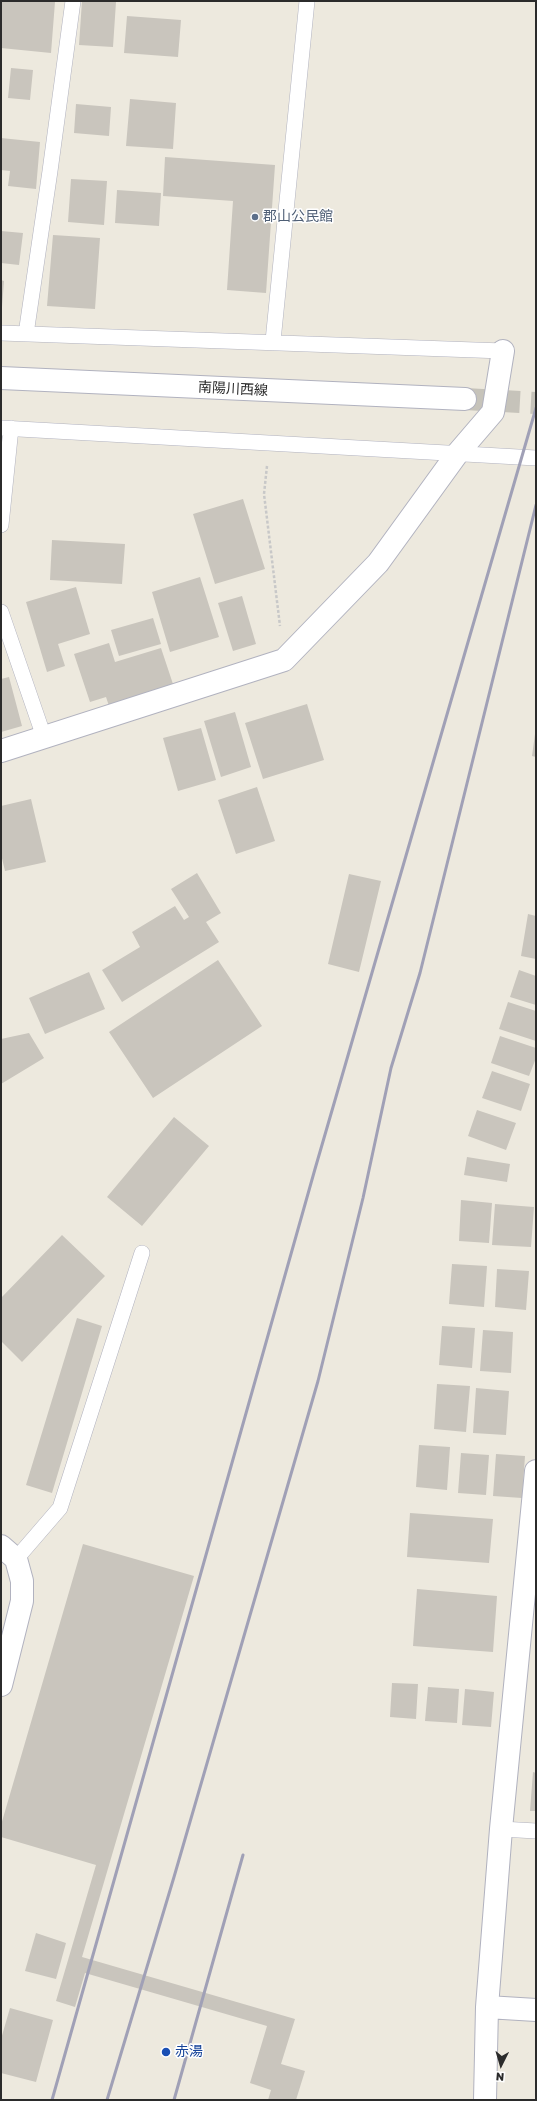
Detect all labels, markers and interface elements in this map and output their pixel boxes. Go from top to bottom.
place label: 郡山公民館 [263,209,333,225]
marker: 郡山公民館 [250,212,260,222]
street label: 南陽川西線 [198,379,268,399]
place label: 赤湯 [175,2044,203,2060]
north arrow [481,2045,521,2085]
marker: 赤湯 [160,2046,172,2058]
text: N [495,2071,505,2084]

